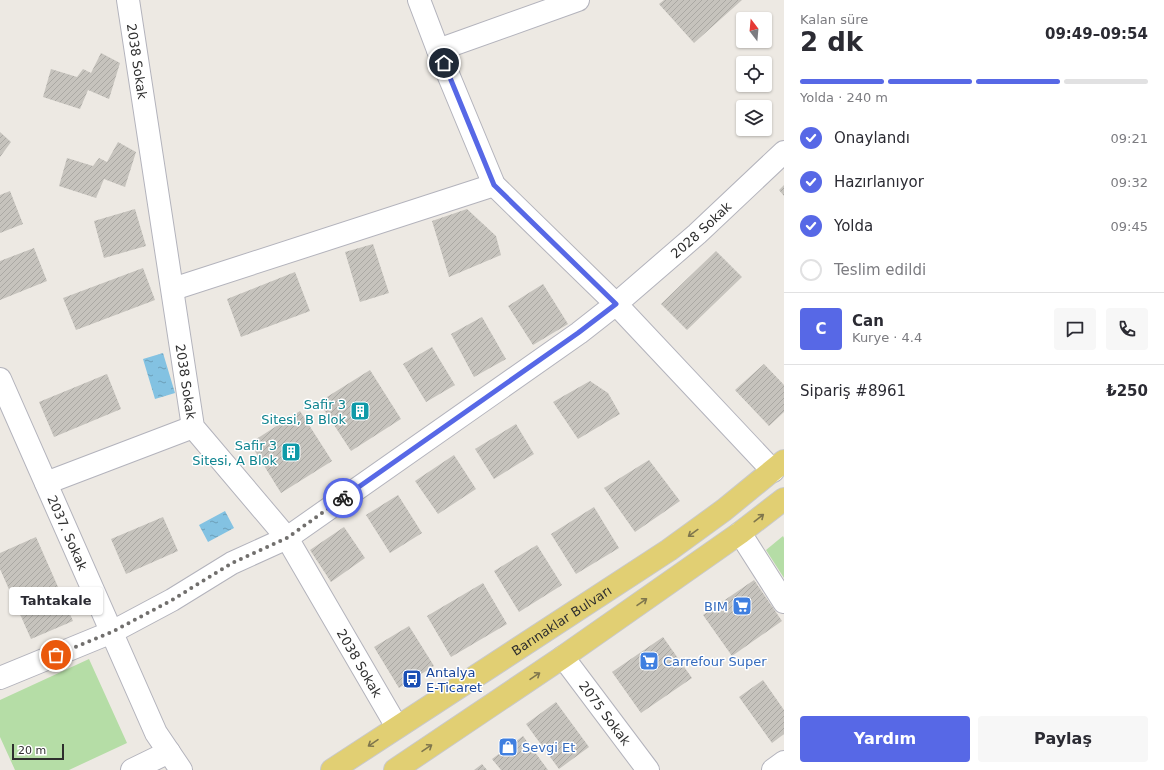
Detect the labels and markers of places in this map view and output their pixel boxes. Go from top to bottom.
pin [427,46,461,80]
place label: Safir 3 Sitesi, B Blok [261,397,346,427]
building icon: Safir 3 Sitesi, B Blok [349,400,371,422]
place label: Safir 3 Sitesi, A Blok [192,438,277,468]
building icon: Safir 3 Sitesi, A Blok [280,441,302,463]
callout: Tahtakale [9,587,103,615]
supermarket icon: BIM [731,595,753,617]
place label: BIM [704,599,728,614]
pin [39,638,73,672]
supermarket icon: Carrefour Super [638,650,660,672]
place label: Carrefour Super [663,654,767,669]
place label: Antalya E-Ticaret [426,665,482,695]
bus stop icon: Antalya E-Ticaret [401,668,423,690]
shop icon: Sevgi Et [497,736,519,758]
place label: Sevgi Et [522,740,575,755]

